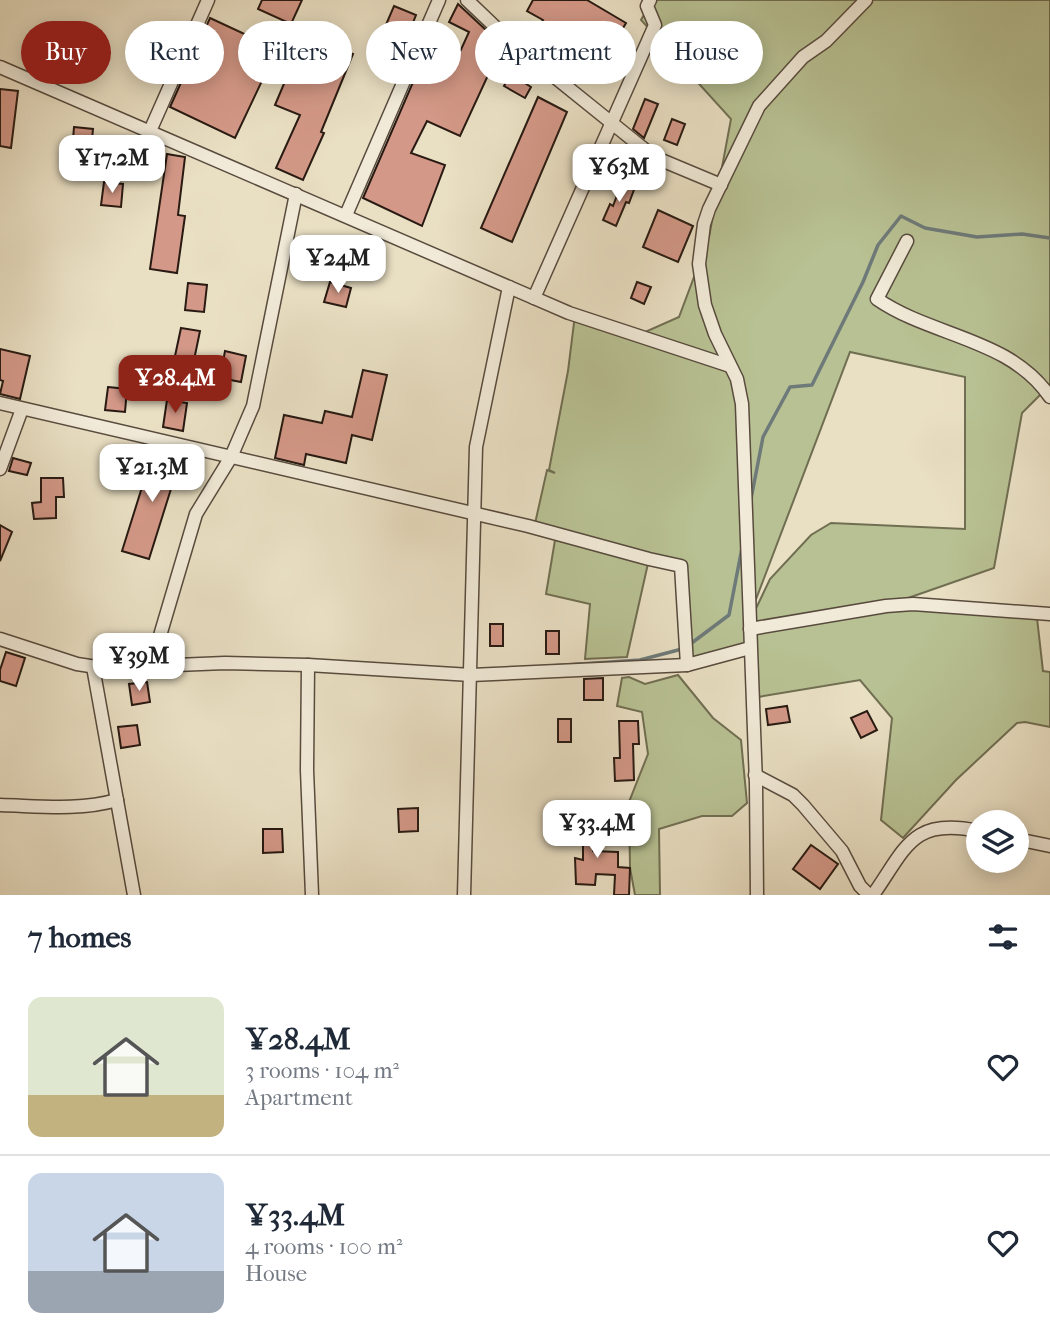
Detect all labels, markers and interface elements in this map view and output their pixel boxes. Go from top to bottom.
chip: Buy [21,21,111,84]
chip: Rent [125,21,224,84]
chip: Filters [238,21,352,84]
chip: New [366,21,461,84]
chip: Apartment [475,21,636,84]
chip: House [650,21,763,84]
pin: ¥17.2M [55,136,169,195]
text: ¥17.2M [75,144,149,171]
pin: ¥63M [578,144,660,204]
text: ¥63M [589,153,649,180]
pin: ¥24M [297,236,379,295]
text: ¥24M [306,244,370,271]
pin: ¥28.4M [118,356,232,415]
text: ¥28.4M [135,364,215,391]
pin: ¥21.3M [95,444,209,504]
text: ¥21.3M [116,453,188,480]
pin: ¥39M [98,634,180,693]
text: ¥39M [109,642,169,669]
pin: ¥33.4M [540,800,654,860]
text: ¥33.4M [559,809,635,836]
map controls [966,810,1029,873]
button: layers [966,810,1029,873]
icon: filters [984,918,1022,956]
text: 7 homes [28,920,131,955]
text: ¥28.4M [245,1022,351,1057]
icon: home [84,1025,168,1109]
icon: heart [984,1048,1022,1086]
text: 3 rooms · 104 m² [245,1057,399,1084]
text: Apartment [245,1084,353,1111]
text: ¥33.4M [245,1198,345,1233]
icon: home [84,1201,168,1285]
icon: heart [984,1224,1022,1262]
text: 4 rooms · 100 m² [245,1233,403,1260]
text: House [245,1260,307,1287]

